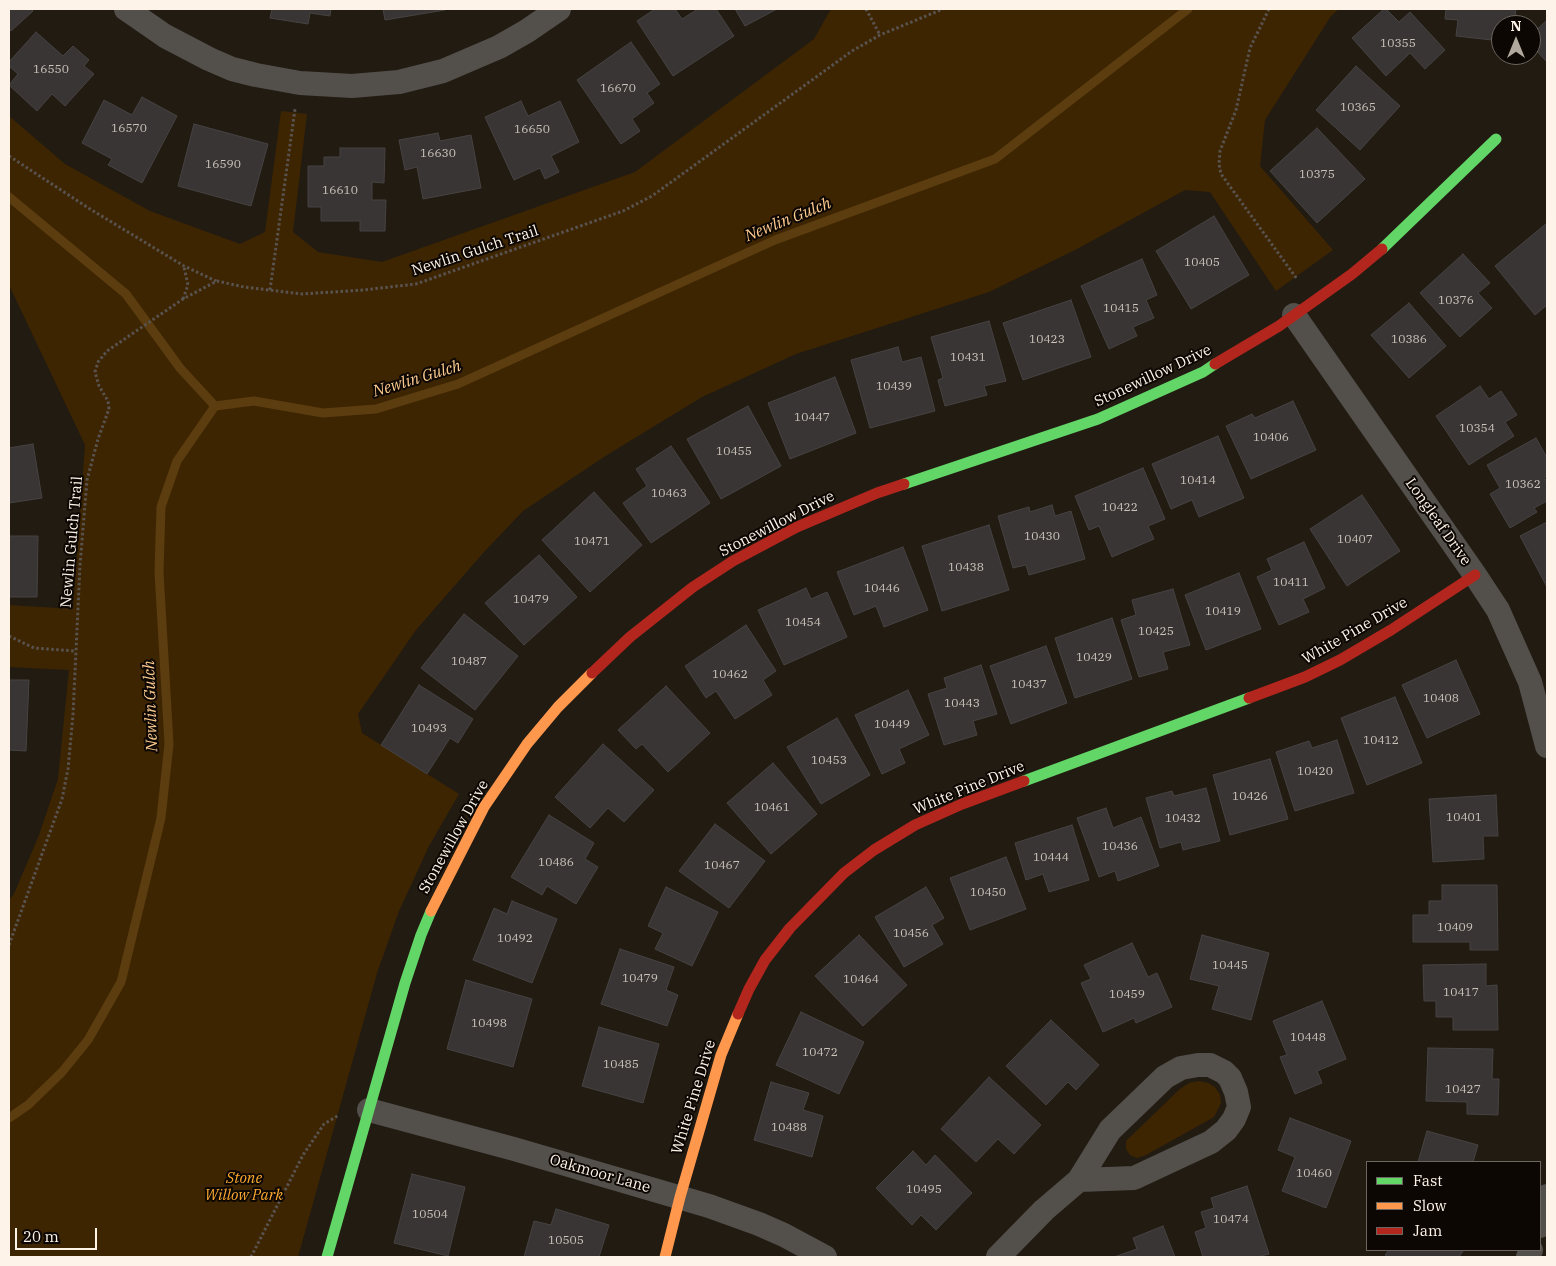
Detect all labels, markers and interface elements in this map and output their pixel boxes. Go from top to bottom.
north arrow [1491,15,1541,65]
text: N [1510,17,1522,35]
house number: 10355 [1380,37,1416,51]
house number: 16550 [33,63,69,77]
house number: 16670 [600,82,636,96]
house number: 10365 [1340,101,1376,115]
house number: 16570 [111,122,147,136]
house number: 16650 [514,123,550,137]
house number: 16630 [420,147,456,161]
house number: 16590 [205,158,241,172]
house number: 10375 [1299,168,1335,182]
house number: 16610 [322,184,358,198]
water label: Newlin Gulch [742,194,834,246]
street label: Newlin Gulch Trail [409,222,541,280]
house number: 10405 [1184,256,1220,270]
house number: 10376 [1438,294,1474,308]
house number: 10415 [1103,302,1139,316]
house number: 10423 [1029,333,1065,347]
house number: 10386 [1391,333,1427,347]
street label: Stonewillow Drive [1092,341,1214,411]
house number: 10431 [950,351,986,365]
water label: Newlin Gulch [371,356,463,402]
house number: 10439 [876,380,912,394]
house number: 10447 [794,411,830,425]
house number: 10354 [1459,422,1495,436]
house number: 10406 [1253,431,1289,445]
house number: 10455 [716,445,752,459]
house number: 10414 [1180,474,1216,488]
street label: Newlin Gulch Trail [57,475,87,609]
street label: Longleaf Drive [1401,475,1475,569]
house number: 10362 [1505,478,1541,492]
house number: 10463 [651,487,687,501]
street label: Stonewillow Drive [716,487,838,561]
house number: 10422 [1102,501,1138,515]
house number: 10430 [1024,530,1060,544]
house number: 10407 [1337,533,1373,547]
house number: 10471 [574,535,610,549]
house number: 10438 [948,561,984,575]
house number: 10411 [1273,576,1309,590]
house number: 10446 [864,582,900,596]
house number: 10479 [513,593,549,607]
street label: White Pine Drive [1299,594,1411,668]
house number: 10419 [1205,605,1241,619]
house number: 10454 [785,616,821,630]
house number: 10425 [1138,625,1174,639]
house number: 10429 [1076,651,1112,665]
house number: 10487 [451,655,487,669]
water label: Newlin Gulch [140,660,162,752]
house number: 10462 [712,668,748,682]
house number: 10437 [1011,678,1047,692]
house number: 10408 [1423,692,1459,706]
house number: 10443 [944,697,980,711]
house number: 10449 [874,718,910,732]
house number: 10493 [411,722,447,736]
house number: 10412 [1363,734,1399,748]
house number: 10453 [811,754,847,768]
street label: White Pine Drive [911,757,1027,819]
house number: 10420 [1297,765,1333,779]
street label: Stonewillow Drive [415,777,493,897]
house number: 10426 [1232,790,1268,804]
house number: 10461 [754,801,790,815]
house number: 10401 [1446,811,1482,825]
house number: 10432 [1165,812,1201,826]
house number: 10436 [1102,840,1138,854]
house number: 10444 [1033,851,1069,865]
house number: 10486 [538,856,574,870]
house number: 10467 [704,859,740,873]
house number: 10450 [970,886,1006,900]
house number: 10409 [1437,921,1473,935]
house number: 10456 [893,927,929,941]
house number: 10492 [497,932,533,946]
house number: 10445 [1212,959,1248,973]
house number: 10479 [622,972,658,986]
house number: 10464 [843,973,879,987]
house number: 10417 [1443,986,1479,1000]
house number: 10459 [1109,988,1145,1002]
house number: 10498 [471,1017,507,1031]
house number: 10448 [1290,1031,1326,1045]
street label: White Pine Drive [668,1038,720,1156]
house number: 10472 [802,1046,838,1060]
house number: 10485 [603,1058,639,1072]
house number: 10427 [1445,1083,1481,1097]
house number: 10488 [771,1121,807,1135]
street label: Oakmoor Lane [548,1151,652,1197]
legend [1366,1161,1541,1251]
house number: 10460 [1296,1167,1332,1181]
park label: Stone Willow Park [205,1170,283,1205]
text: Fast [1413,1171,1443,1190]
house number: 10495 [906,1183,942,1197]
text: Slow [1413,1196,1446,1215]
house number: 10504 [412,1208,448,1222]
house number: 10474 [1213,1213,1249,1227]
scale bar [18,1218,100,1250]
text: Jam [1413,1221,1442,1240]
text: 20 m [23,1227,59,1246]
house number: 10505 [548,1234,584,1248]

